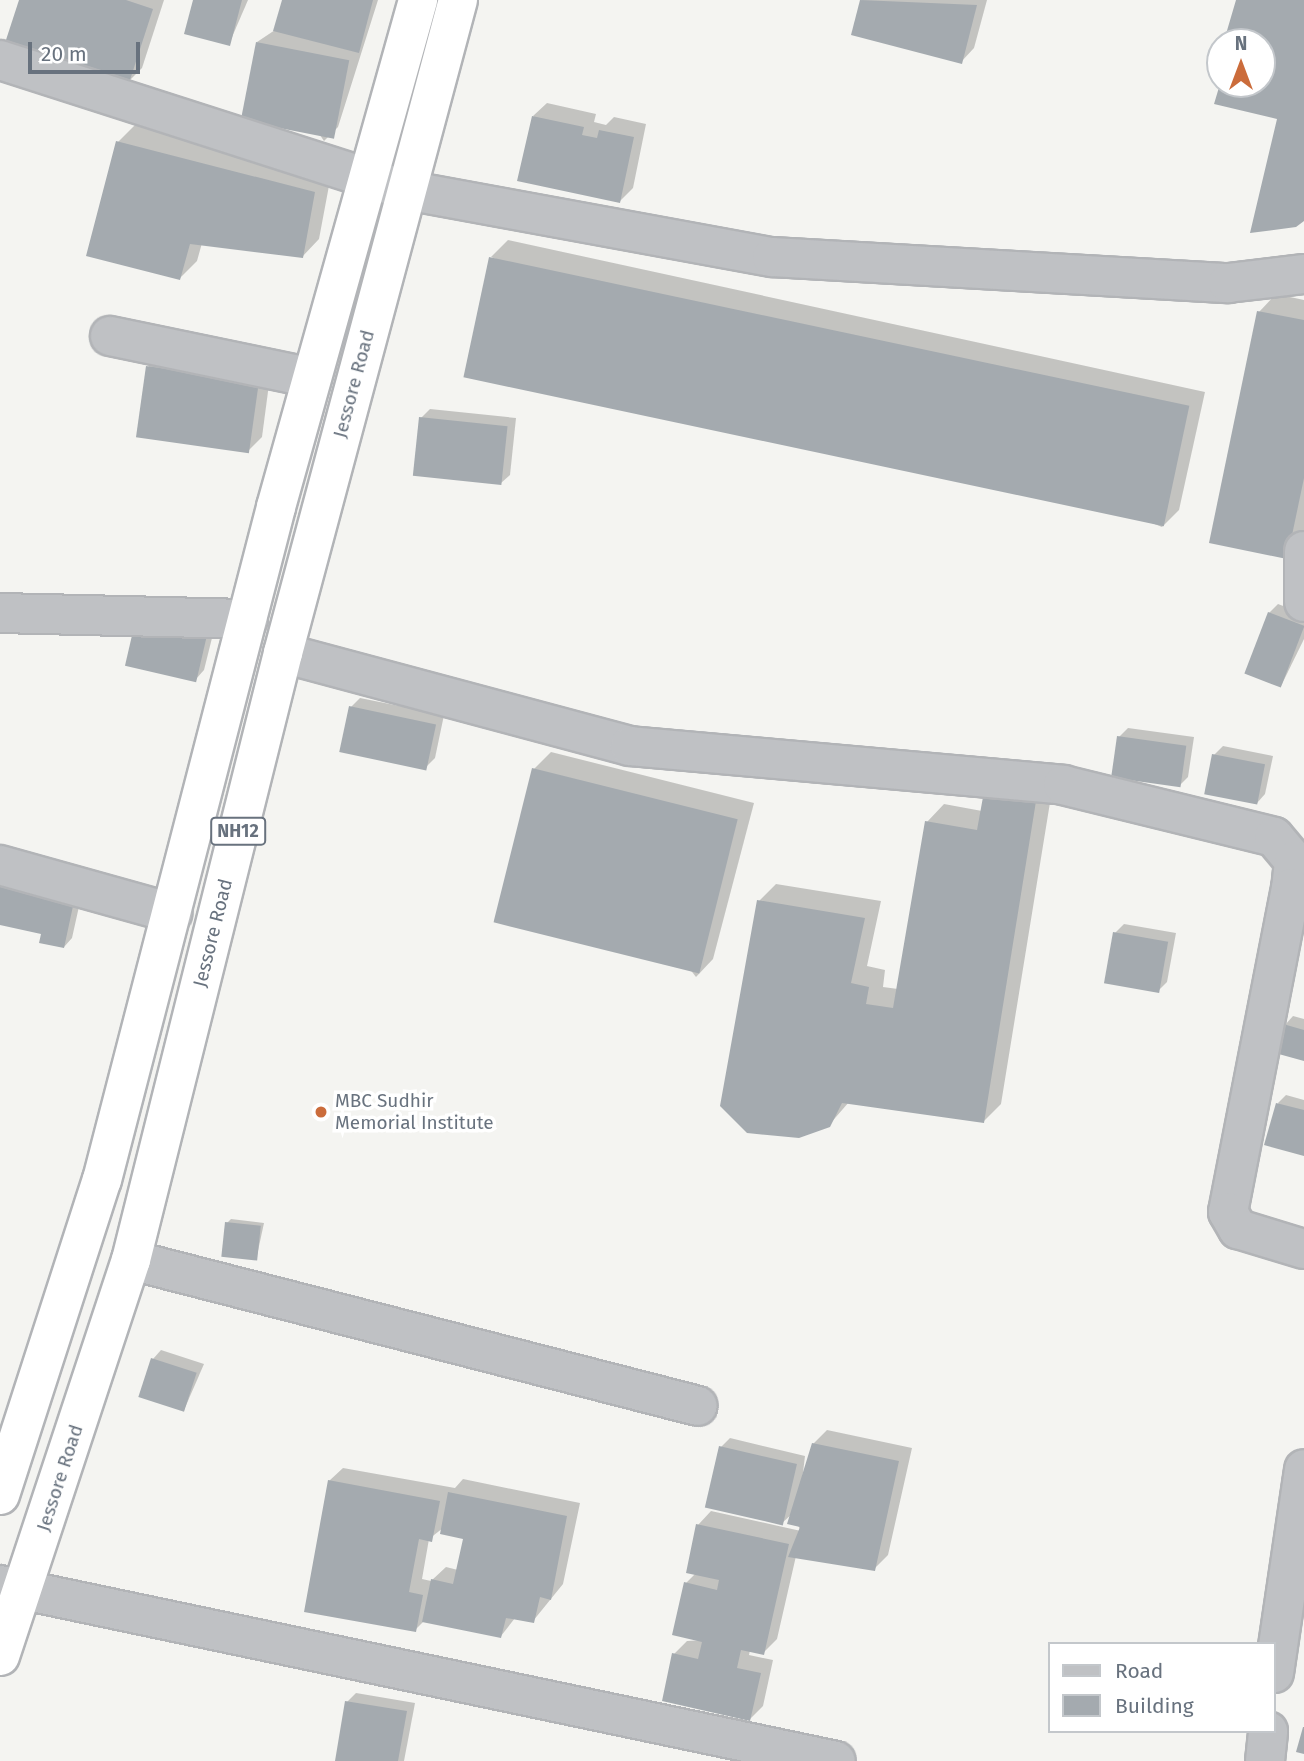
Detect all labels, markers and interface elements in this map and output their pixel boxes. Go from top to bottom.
scale bar [32,28,144,72]
north arrow [1206,28,1276,98]
text: N [1235,32,1247,55]
text: 20 m [41,41,87,67]
street label: Jessore Road [329,328,379,440]
road number: NH12 [210,816,266,846]
street label: Jessore Road [189,877,237,989]
place label: MBC Sudhir Memorial Institute [335,1090,494,1134]
marker: MBC Sudhir Memorial Institute [313,1104,329,1120]
street label: Jessore Road [32,1422,88,1534]
legend [1048,1642,1276,1733]
text: Road [1115,1658,1163,1684]
text: Building [1115,1693,1194,1719]

